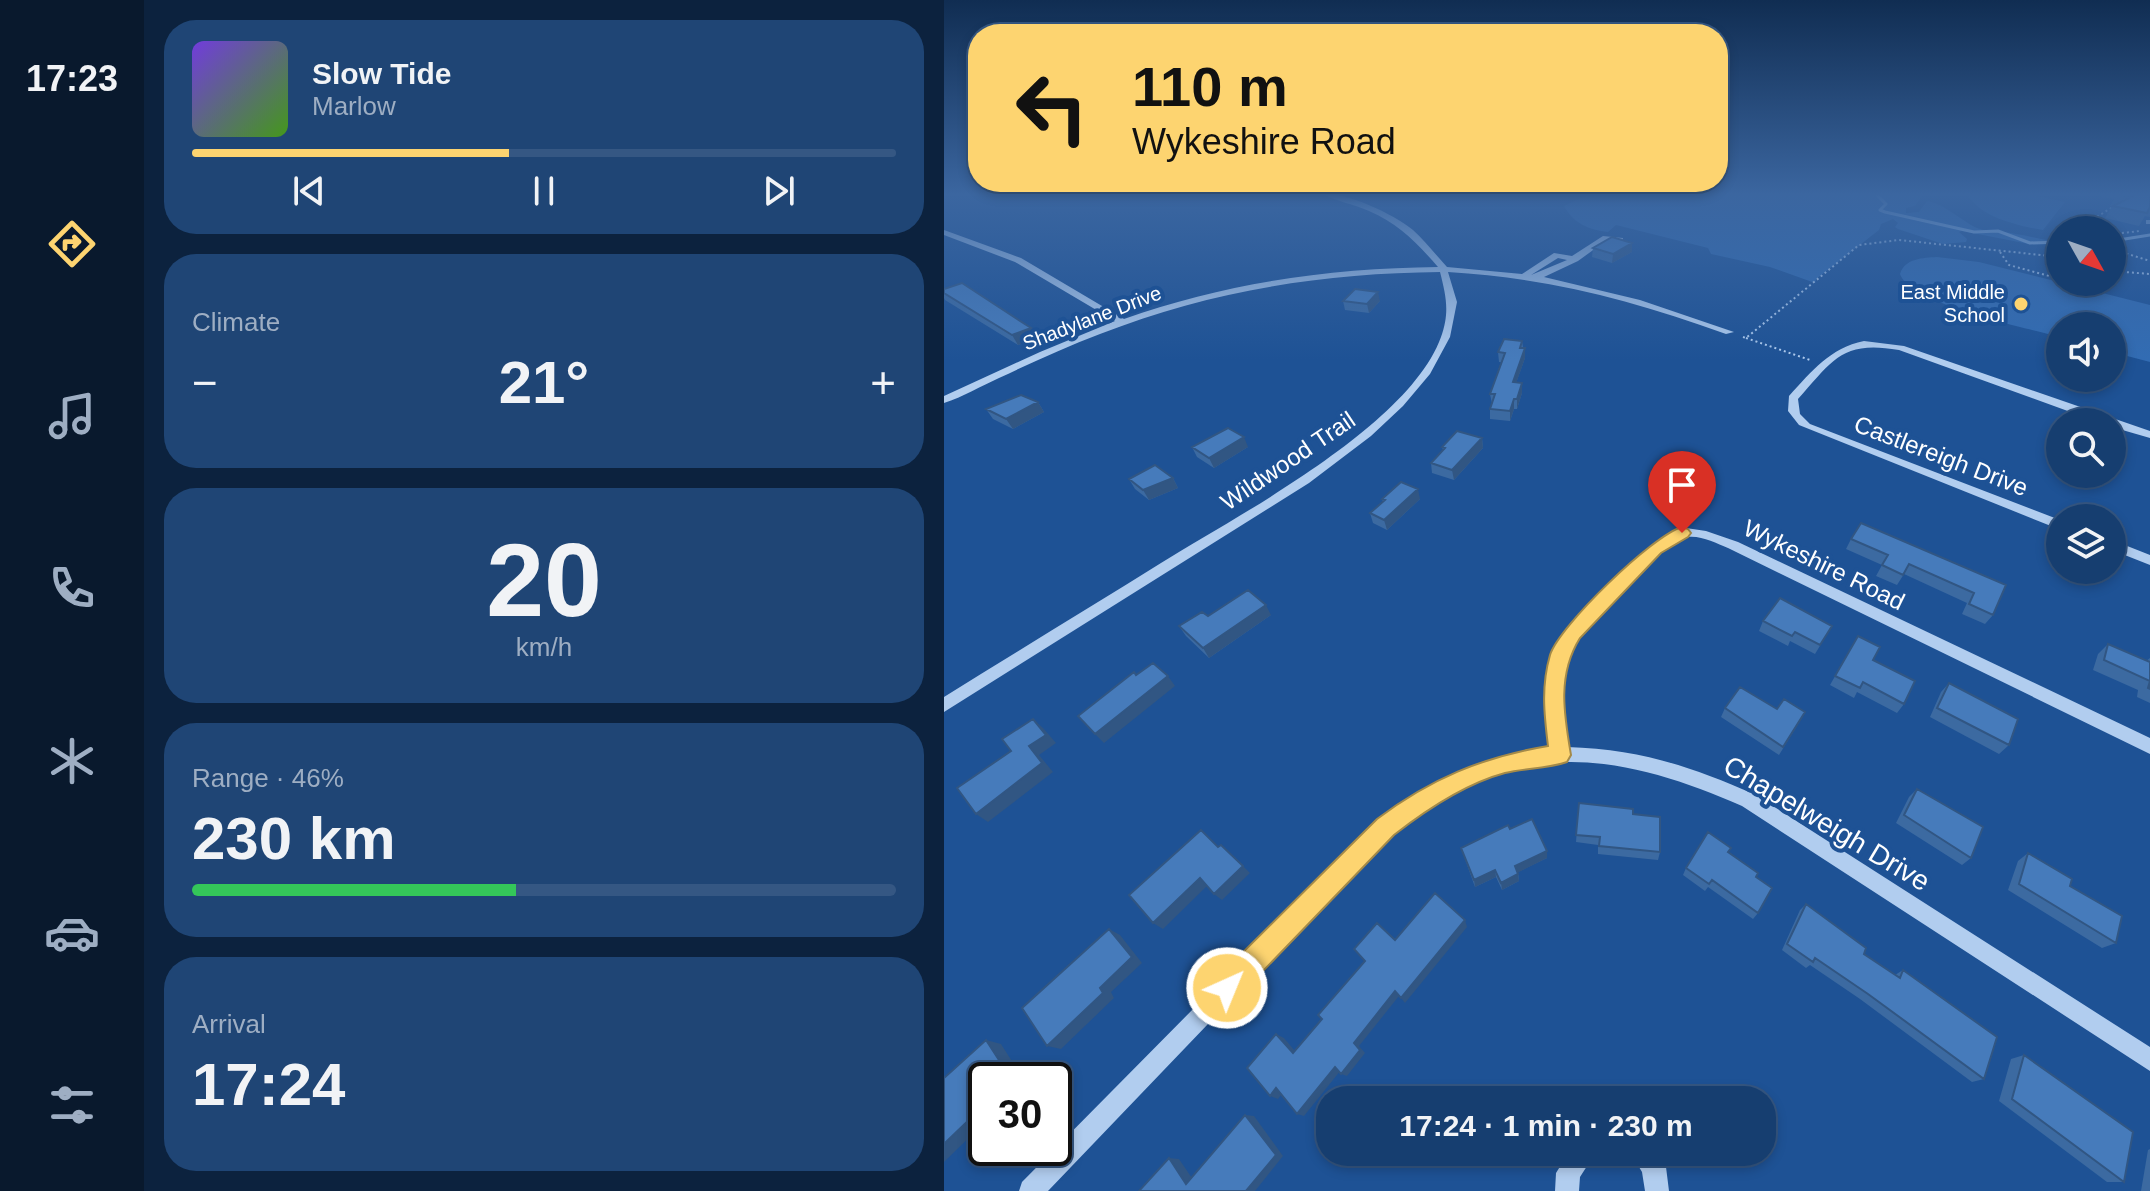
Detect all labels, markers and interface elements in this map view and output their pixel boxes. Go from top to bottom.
text: 110 m [1132,55,1288,118]
icon: left [1000,56,1104,160]
text: Slow Tide [312,57,451,90]
text: 17:23 [26,58,118,99]
text: Marlow [312,91,396,121]
text: Wykeshire Road [1132,121,1396,162]
icon: previous [287,169,331,213]
icon: pause [522,169,566,213]
icon: next [757,169,801,213]
icon: directions [44,216,100,272]
north arrow [2046,216,2126,296]
map controls [2046,216,2126,584]
street label: Shadylane Drive [1020,281,1164,355]
place label: East Middle School [1901,281,2005,326]
marker: East Middle School [2012,295,2030,313]
text: Climate [192,307,280,337]
button: sound [2046,312,2126,392]
text: 21° [499,349,589,416]
text: − [192,358,218,407]
text: + [870,358,896,407]
icon: music [44,388,100,444]
street label: Wildwood Trail [1215,406,1360,515]
button: search [2046,408,2126,488]
street label: Castlereigh Drive [1850,410,2032,501]
pin [1648,451,1716,533]
icon: arrive [1660,463,1704,507]
button: layers [2046,504,2126,584]
street label: Wykeshire Road [1739,514,1909,615]
text: 20 [486,522,602,638]
icon: phone [44,560,100,616]
text: km/h [516,632,572,662]
icon: climate [44,733,100,789]
street label: Chapelweigh Drive [1718,750,1935,897]
text: Range · 46% [192,763,344,793]
text: 230 km [192,805,396,872]
icon: car [44,905,100,961]
position arrow [1185,946,1269,1030]
text: Arrival [192,1009,266,1039]
text: 17:24 [192,1051,345,1118]
speed limit sign: 30 [968,1062,1072,1166]
icon: filters [44,1077,100,1133]
text: 17:24 · 1 min · 230 m [1399,1109,1693,1142]

